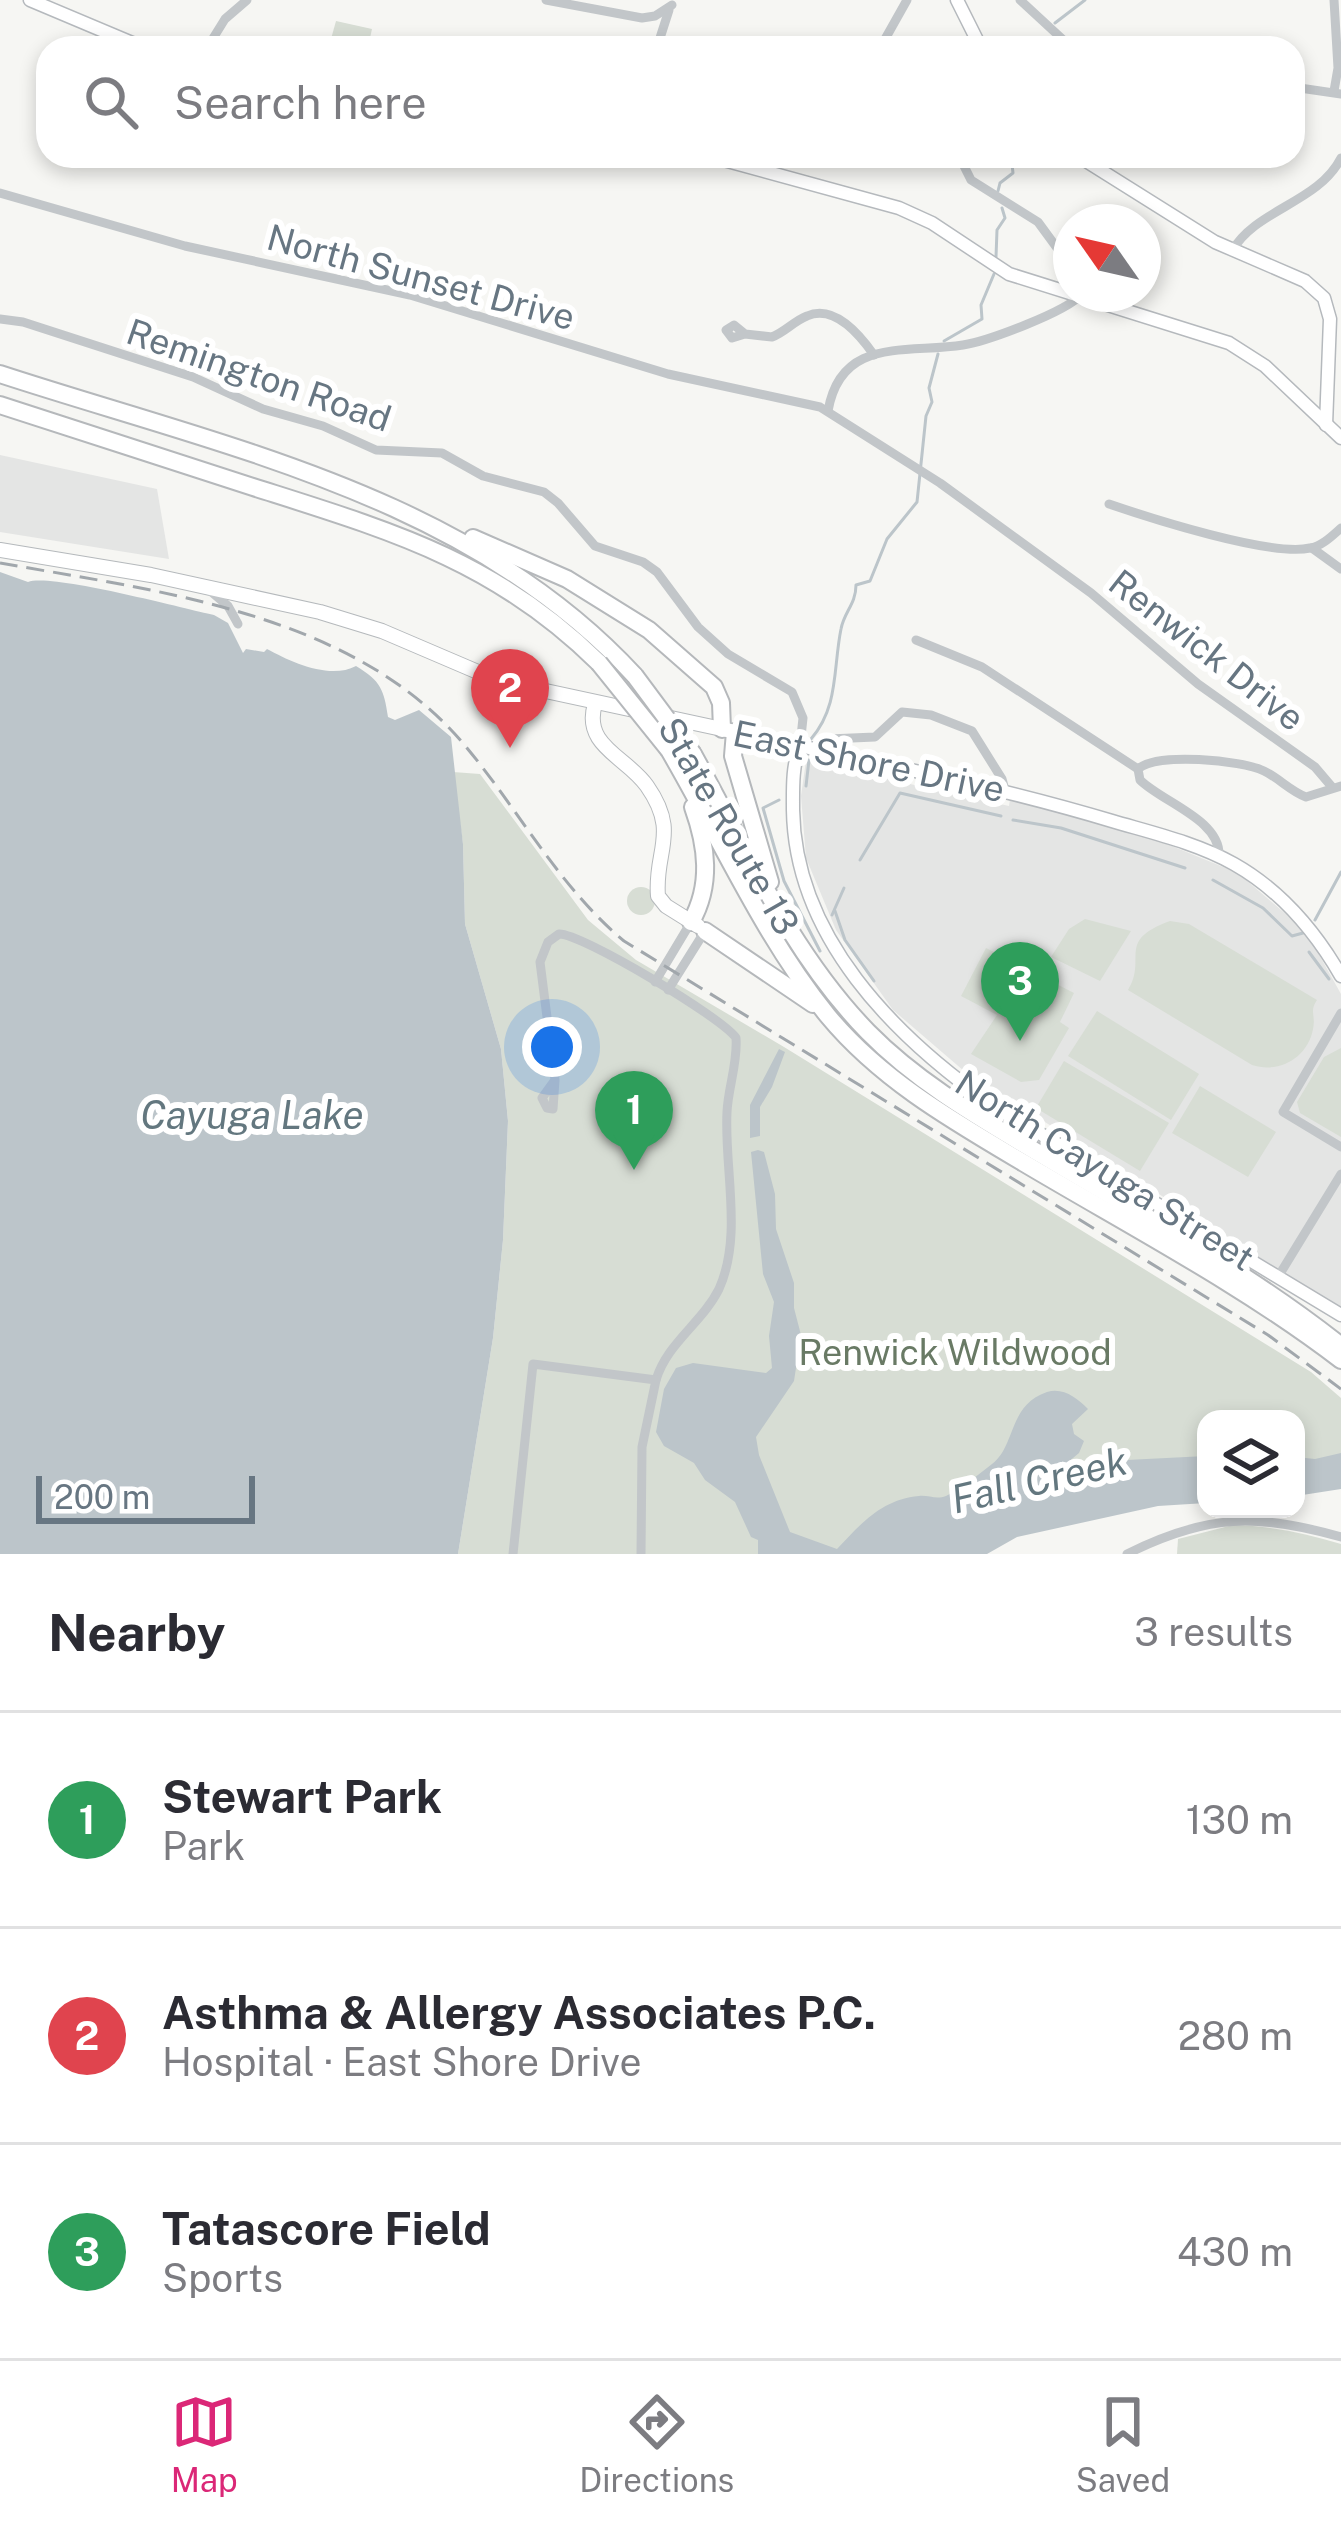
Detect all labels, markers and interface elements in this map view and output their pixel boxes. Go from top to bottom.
search box [36,36,1305,168]
icon: search [78,69,144,135]
text: Search here [174,76,427,129]
north arrow [1053,204,1161,312]
street label: North Sunset Drive [263,216,579,338]
street label: Remington Road [121,310,397,440]
street label: Renwick Drive [1101,561,1313,739]
pin: 2 [471,649,549,748]
street label: State Route 13 [650,710,808,942]
street label: East Shore Drive [729,712,1009,810]
pin: 3 [981,942,1059,1041]
your location [522,1017,582,1077]
street label: North Cayuga Street [948,1061,1262,1279]
pin: 1 [595,1071,673,1170]
water label: Cayuga Lake [140,1092,364,1138]
park label: Renwick Wildwood [798,1331,1112,1373]
map controls [1197,1410,1305,1518]
button: layers [1197,1410,1305,1518]
water label: Fall Creek [947,1437,1131,1523]
scale bar [36,1470,255,1523]
text: 200 m [54,1478,150,1516]
text: Nearby [48,1603,225,1662]
text: 3 results [1134,1609,1293,1655]
text: Stewart Park [162,1770,442,1823]
text: 1 [79,1797,95,1843]
text: 130 m [1186,1797,1293,1843]
text: Park [162,1823,245,1869]
text: Asthma & Allergy Associates P.C. [162,1986,876,2039]
text: 2 [75,2013,99,2059]
text: 280 m [1178,2013,1293,2059]
text: Hospital · East Shore Drive [162,2039,642,2085]
text: Tatascore Field [162,2202,491,2255]
text: 3 [74,2229,100,2275]
text: 430 m [1177,2229,1293,2275]
text: Sports [162,2255,283,2301]
tab: Map [171,2389,238,2499]
tab: Directions [579,2389,734,2499]
tab: Saved [1076,2389,1170,2499]

